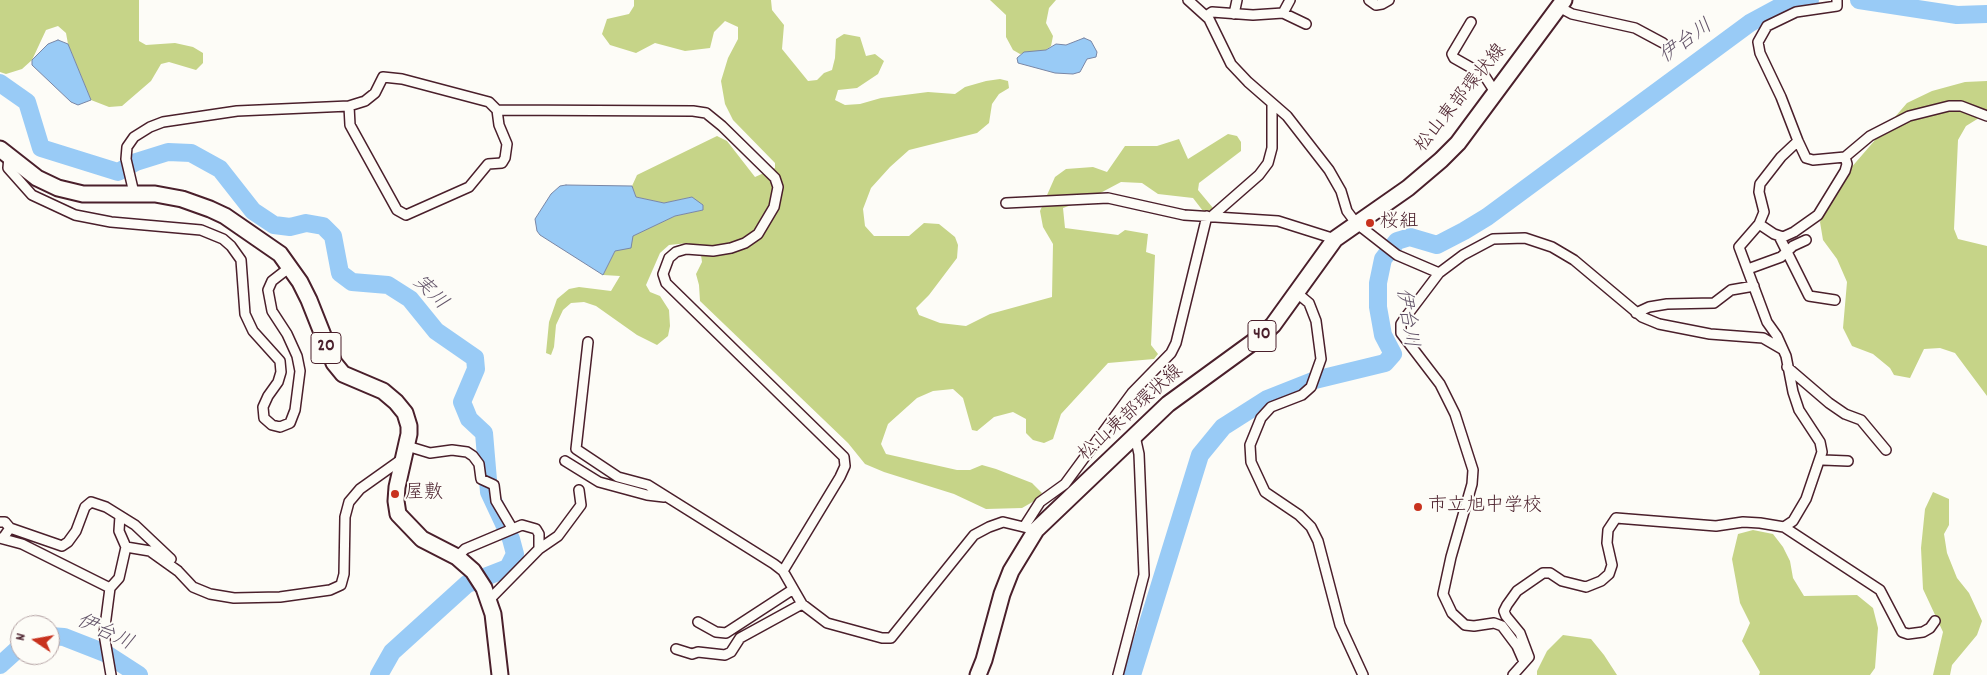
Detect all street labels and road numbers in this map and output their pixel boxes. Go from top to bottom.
street label: 松山東部環状線 [1411,40,1513,158]
road number: 40 [1248,321,1276,352]
road number: 20 [311,332,341,363]
street label: 松山東部環状線 [1075,361,1189,467]

